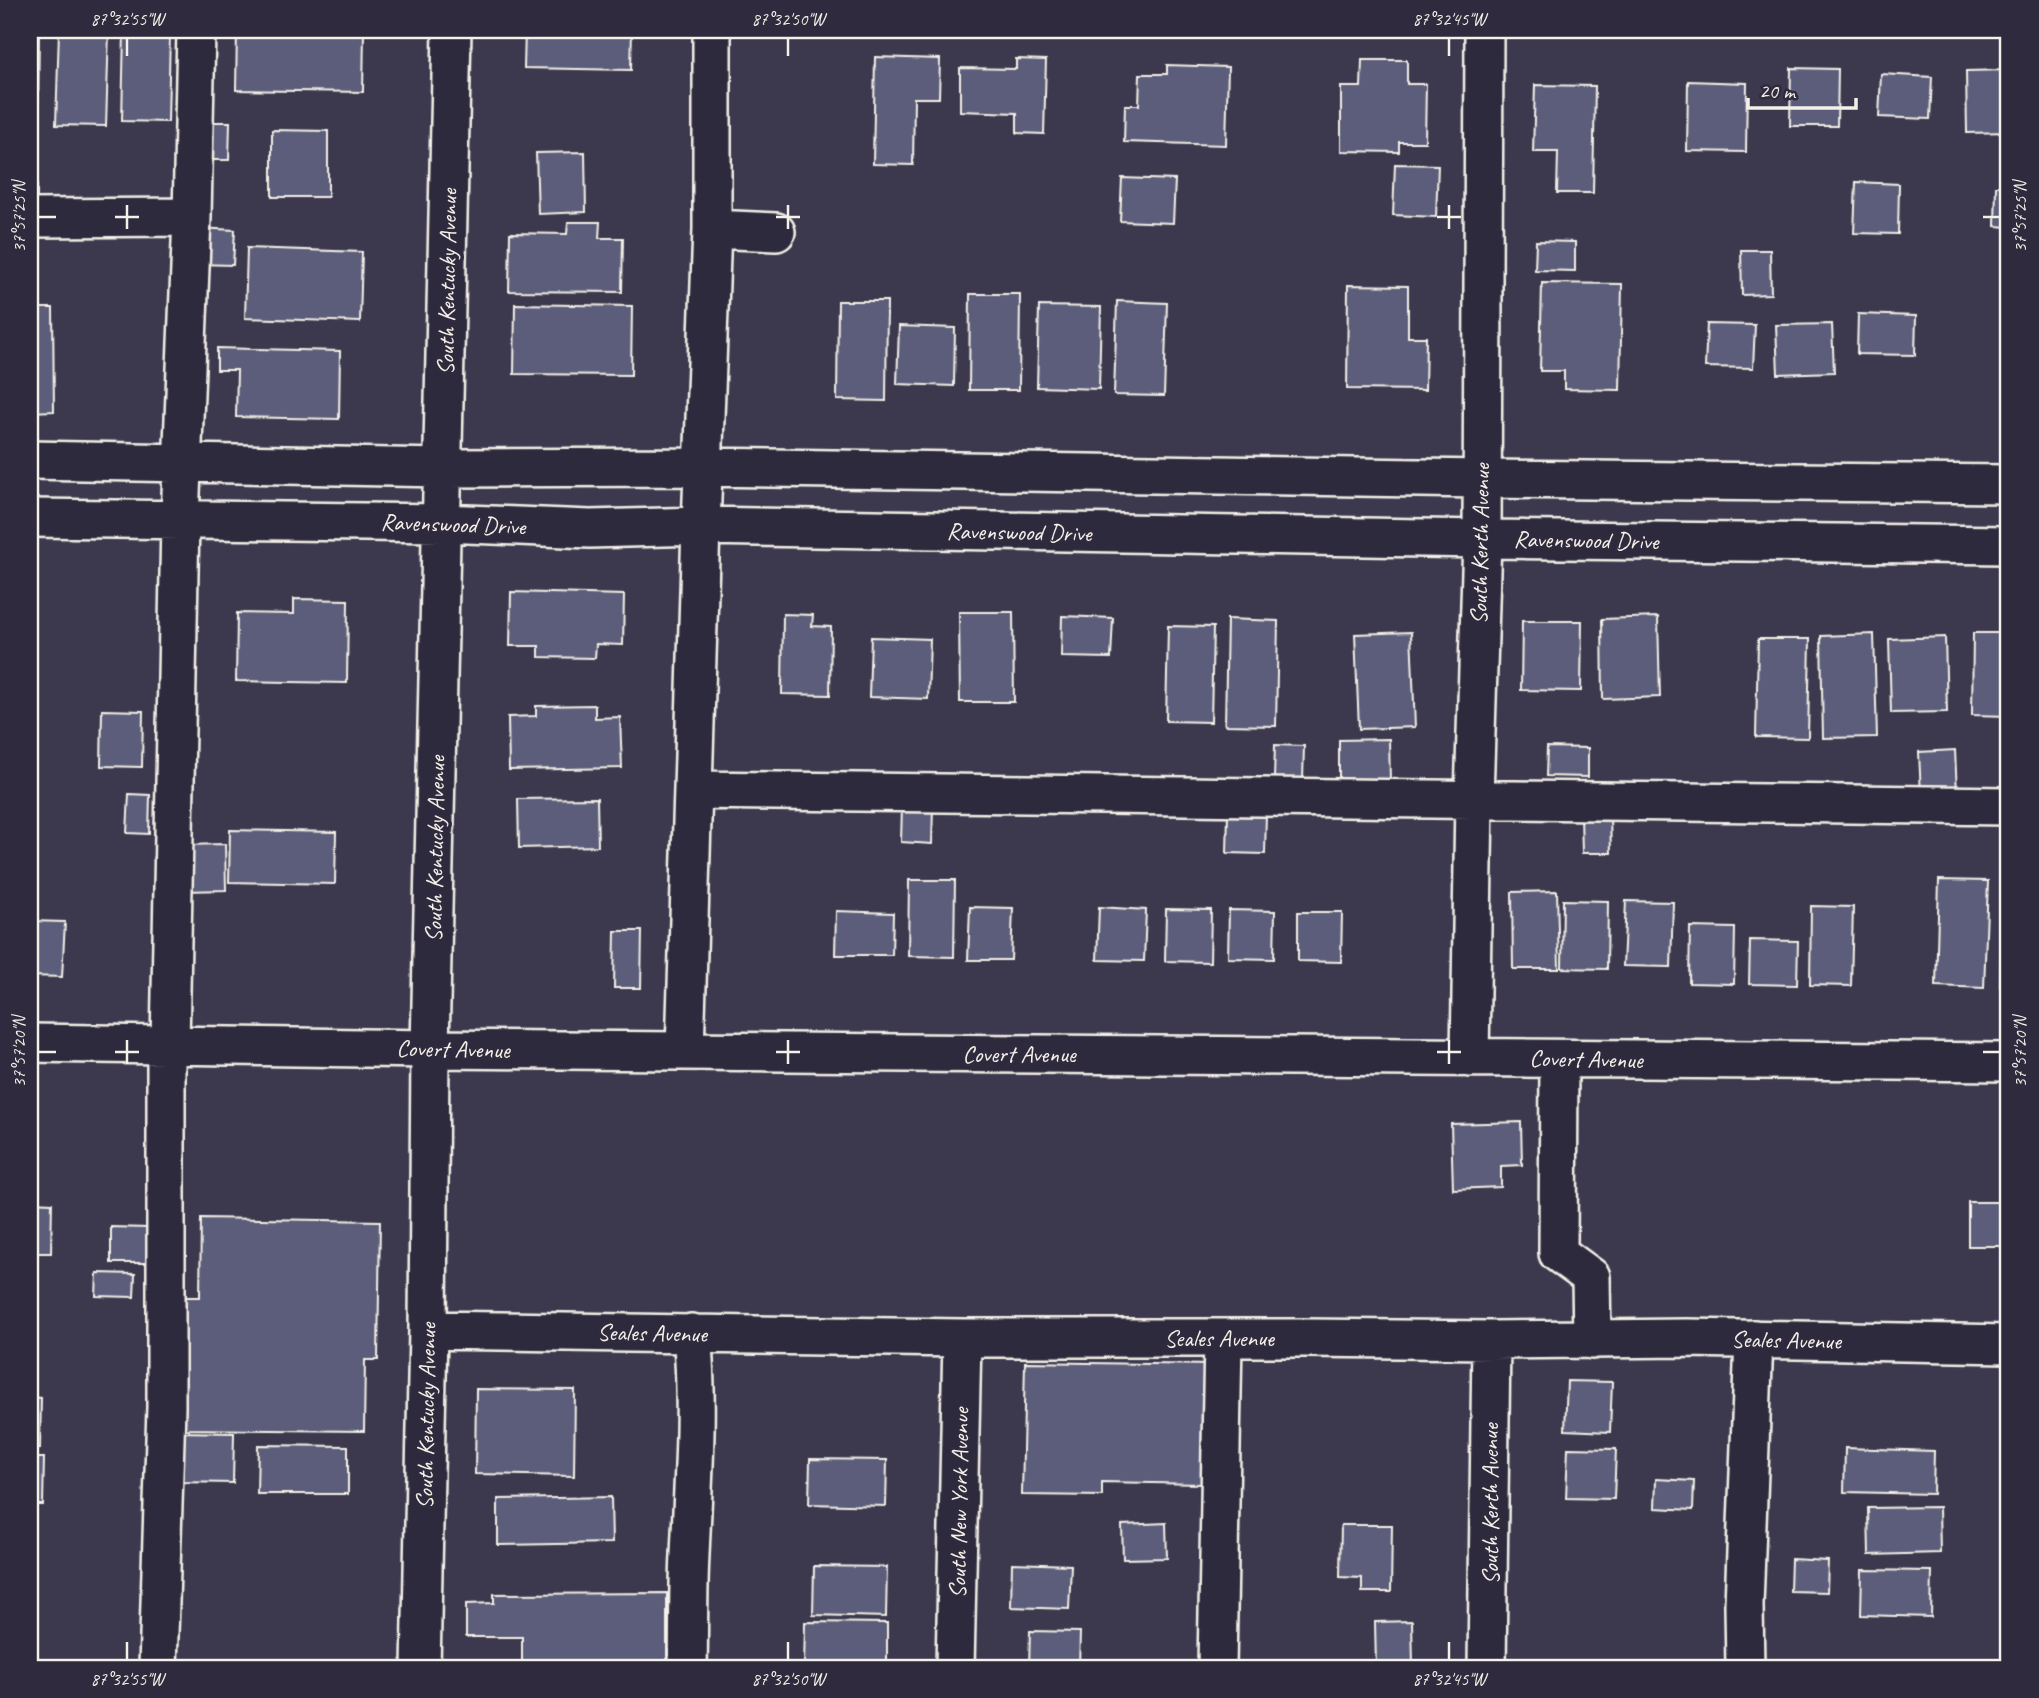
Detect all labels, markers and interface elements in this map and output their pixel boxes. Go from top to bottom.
text: 87°32'55"W [90,8,167,30]
text: 87°32'50"W [751,8,828,30]
text: 87°32'45"W [1412,8,1489,30]
scale bar [1748,66,1857,110]
text: 20 m [1759,78,1797,104]
text: 37°57'25"N [8,178,30,252]
text: 37°57'25"N [2009,178,2031,252]
street label: South Kentucky Avenue [430,186,464,375]
street label: South Kerth Avenue [1464,461,1496,625]
street label: Ravenswood Drive [380,506,528,542]
street label: Ravenswood Drive [946,516,1094,548]
street label: Ravenswood Drive [1513,524,1661,556]
street label: South Kentucky Avenue [418,753,452,942]
text: 37°57'20"N [8,1013,30,1087]
text: 37°57'20"N [2009,1013,2031,1087]
street label: Covert Avenue [396,1033,512,1065]
street label: Covert Avenue [962,1039,1078,1069]
street label: Covert Avenue [1529,1043,1645,1075]
street label: Seales Avenue [597,1317,709,1349]
street label: South Kentucky Avenue [409,1320,443,1509]
street label: Seales Avenue [1164,1323,1276,1353]
street label: Seales Avenue [1731,1324,1843,1356]
street label: South New York Avenue [942,1405,976,1599]
street label: South Kerth Avenue [1475,1421,1505,1584]
text: 87°32'55"W [90,1668,167,1690]
text: 87°32'50"W [751,1668,828,1690]
text: 87°32'45"W [1412,1668,1489,1690]

